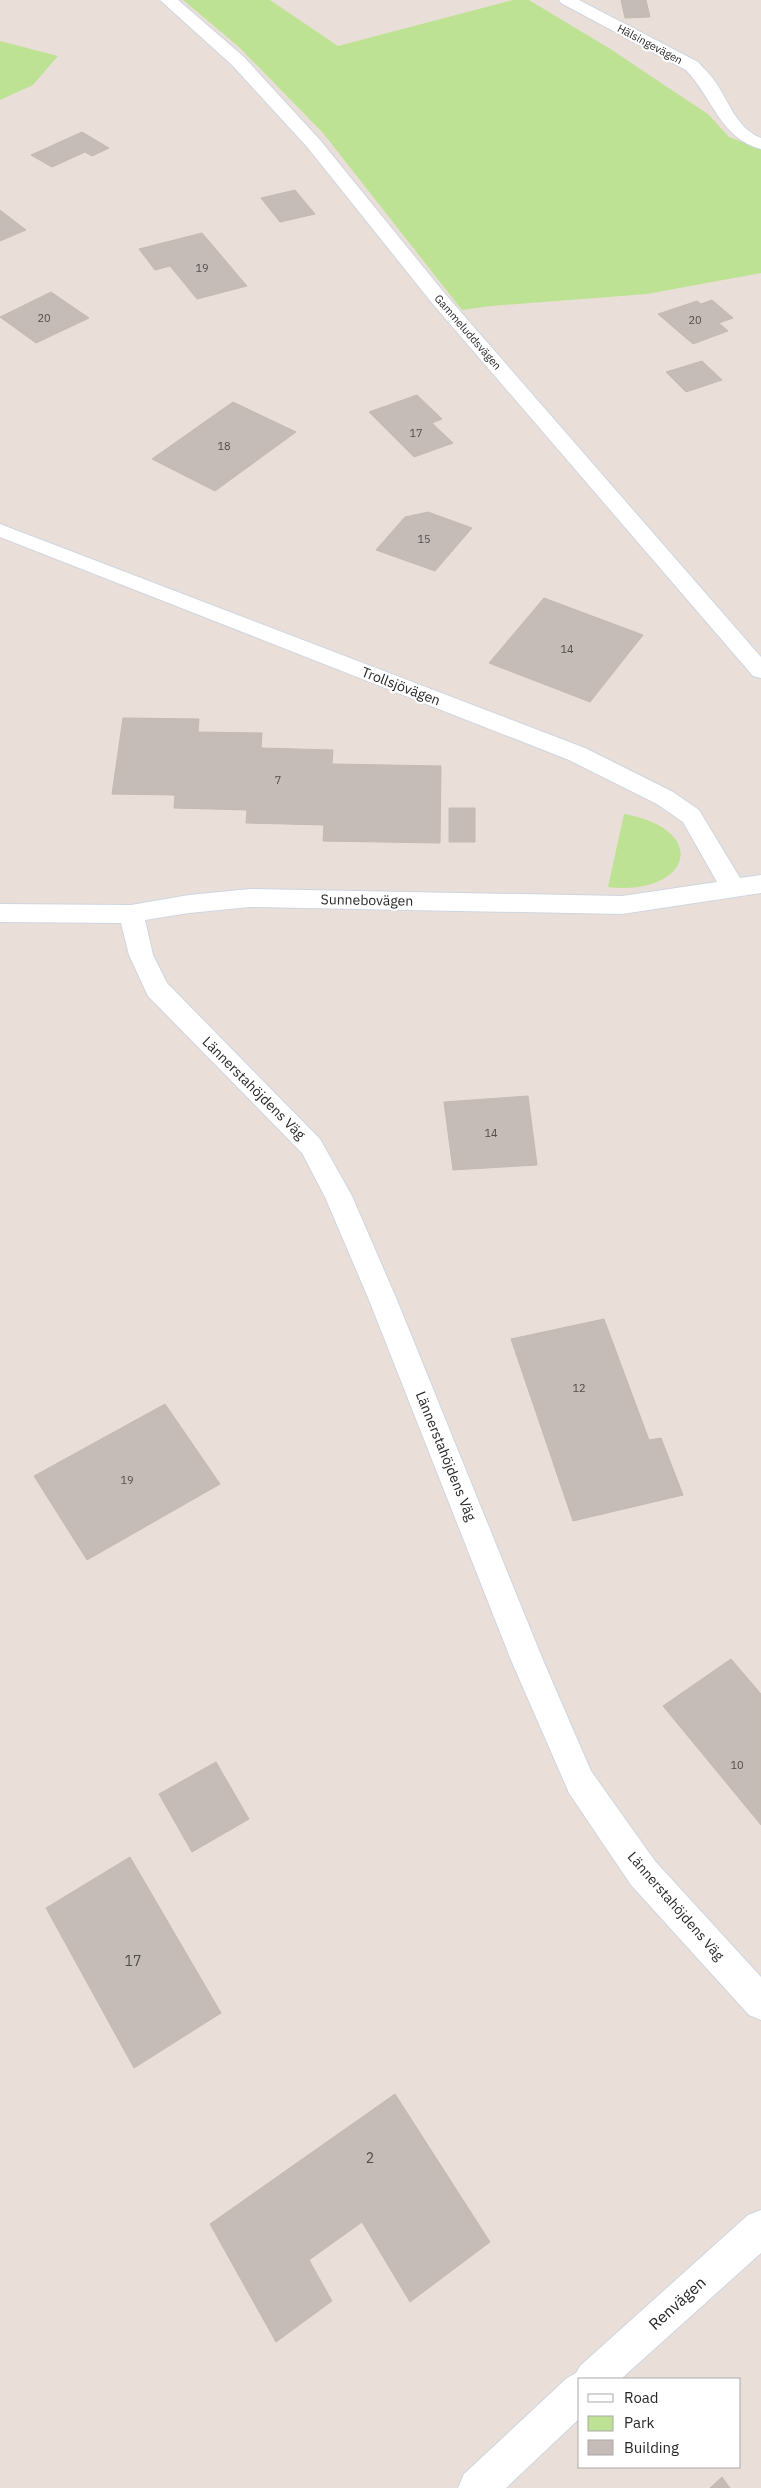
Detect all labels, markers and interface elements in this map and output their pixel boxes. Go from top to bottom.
street label: Hälsingevägen [615,21,685,67]
house number: 19 [195,261,209,275]
street label: Gammeluddsvägen [431,291,505,373]
house number: 20 [37,311,51,325]
house number: 20 [688,313,702,327]
house number: 17 [409,426,423,440]
house number: 18 [217,439,231,453]
house number: 15 [417,532,431,546]
house number: 14 [560,642,574,656]
street label: Trollsjövägen [359,663,443,709]
house number: 7 [275,773,281,787]
street label: Sunnebovägen [320,890,414,910]
street label: Lännerstahöjdens Väg [199,1033,310,1144]
house number: 14 [484,1126,498,1140]
house number: 12 [572,1381,586,1395]
street label: Lännerstahöjdens Väg [412,1388,481,1524]
house number: 19 [120,1473,134,1487]
house number: 10 [730,1758,744,1772]
street label: Lännerstahöjdens Väg [624,1848,729,1965]
house number: 17 [125,1952,141,1970]
house number: 2 [366,2149,374,2167]
street label: Renvägen [644,2272,710,2334]
legend [578,2378,741,2468]
text: Road [624,2388,659,2407]
text: Park [624,2413,654,2432]
text: Building [624,2438,679,2457]

